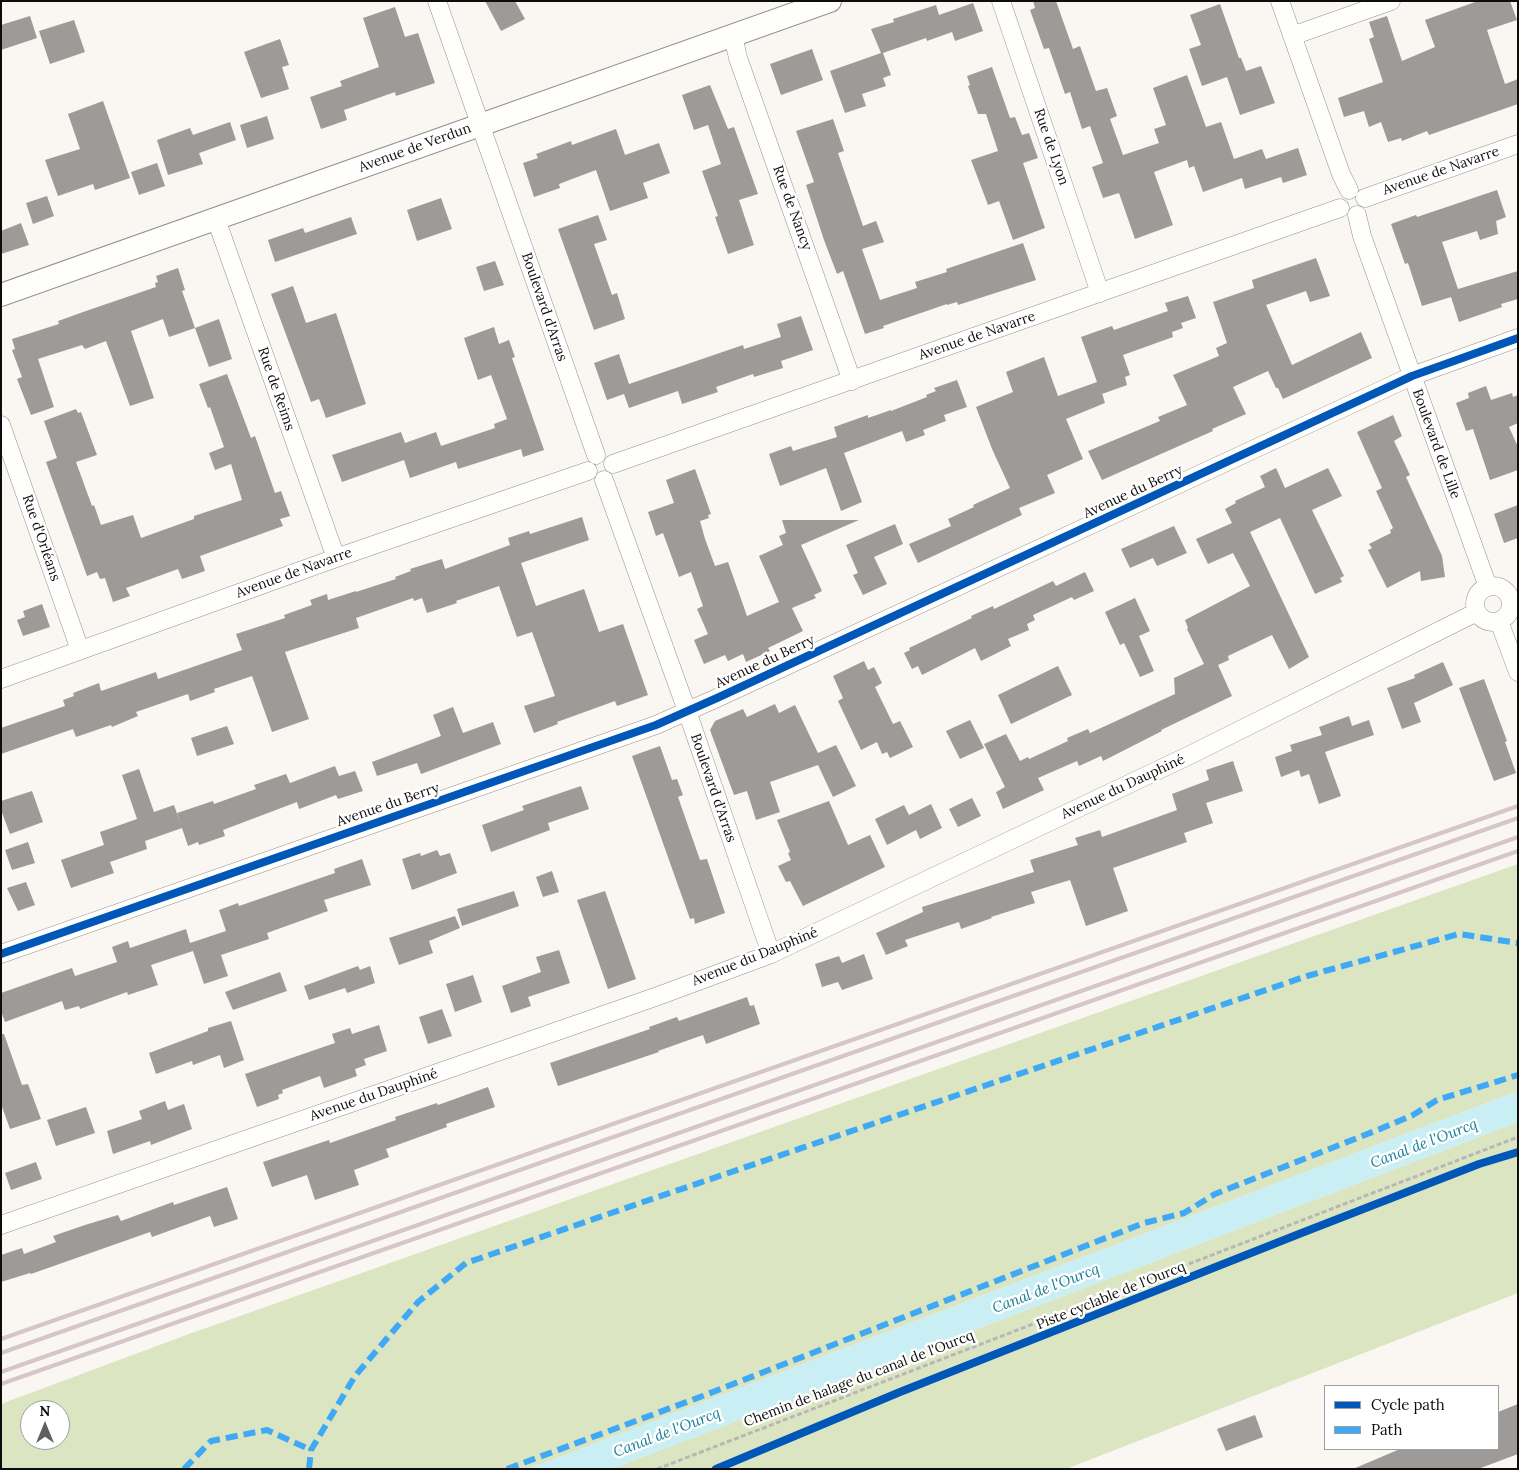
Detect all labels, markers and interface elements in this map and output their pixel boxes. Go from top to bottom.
street label: Rue de Lyon [1030,107,1072,187]
street label: Avenue de Verdun [357,120,473,176]
street label: Avenue de Navarre [1380,143,1502,199]
street label: Rue de Nancy [769,163,815,253]
street label: Boulevard d'Arras [518,250,570,364]
street label: Avenue de Navarre [916,308,1038,364]
street label: Rue de Reims [254,345,298,433]
street label: Boulevard de Lille [1408,387,1464,501]
street label: Avenue du Berry [1081,462,1185,522]
street label: Rue d'Orléans [18,493,64,583]
street label: Avenue de Navarre [234,544,354,602]
street label: Avenue du Berry [713,632,817,692]
street label: Boulevard d'Arras [687,731,739,845]
street label: Avenue du Dauphiné [1059,751,1187,823]
street label: Avenue du Berry [334,780,442,830]
street label: Avenue du Dauphiné [690,924,820,990]
street label: Avenue du Dauphiné [308,1065,440,1125]
water label: Canal de l'Ourcq [1368,1115,1480,1173]
street label: Piste cyclable de l'Ourcq [1034,1258,1188,1334]
water label: Canal de l'Ourcq [990,1260,1102,1318]
street label: Chemin de halage du canal de l'Ourcq [742,1327,976,1431]
legend [1324,1385,1499,1450]
text: Cycle path [1371,1395,1445,1414]
north arrow [20,1400,70,1450]
text: N [40,1402,50,1420]
water label: Canal de l'Ourcq [611,1404,723,1462]
text: Path [1371,1420,1402,1439]

